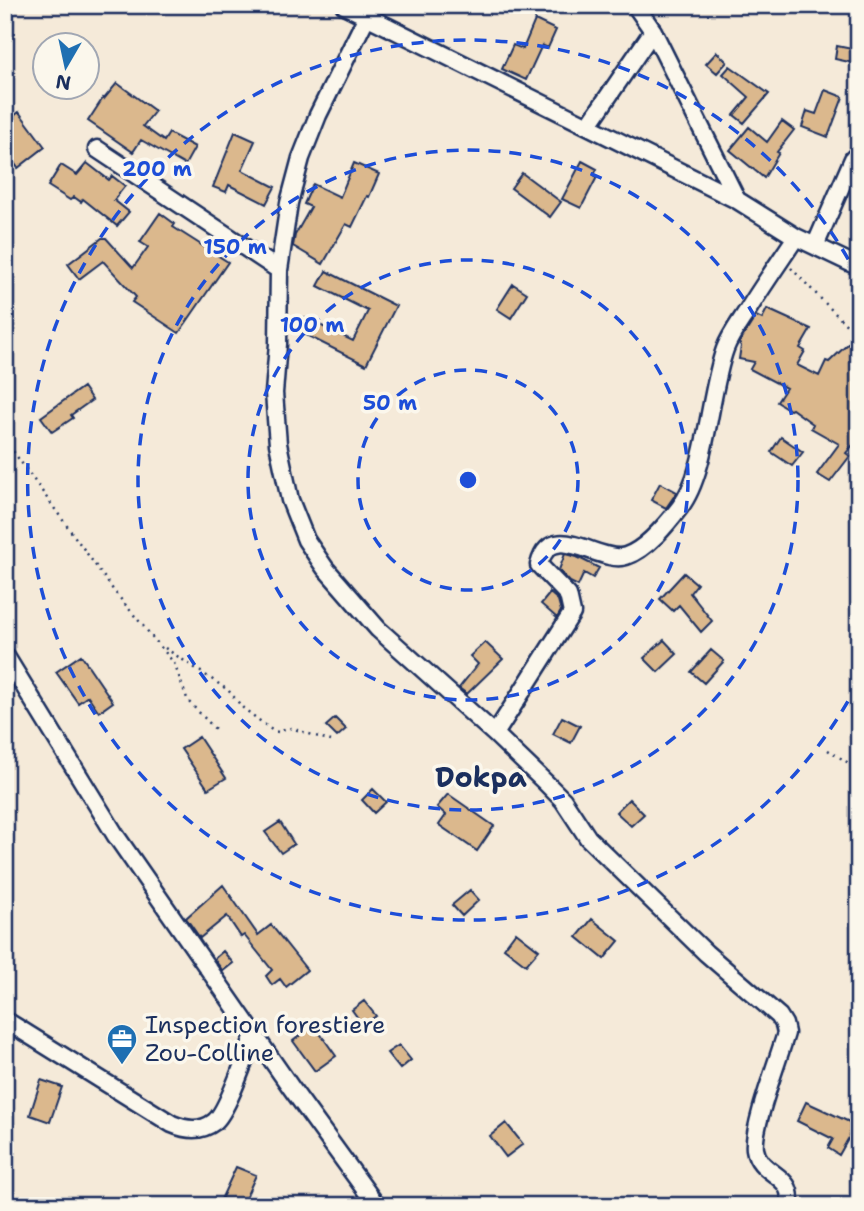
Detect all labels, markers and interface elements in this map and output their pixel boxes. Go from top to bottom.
north arrow [32,32,102,102]
text: N [54,69,73,96]
text: 200 m [122,155,192,183]
text: 150 m [203,233,267,261]
text: 100 m [280,311,344,339]
text: 50 m [363,389,417,417]
centre of rings [456,468,480,492]
district label: Dokpa [435,758,527,796]
place label: Inspection forestiere Zou-Colline [145,1009,386,1069]
office icon: Inspection forestiere Zou-Colline [105,1022,139,1066]

